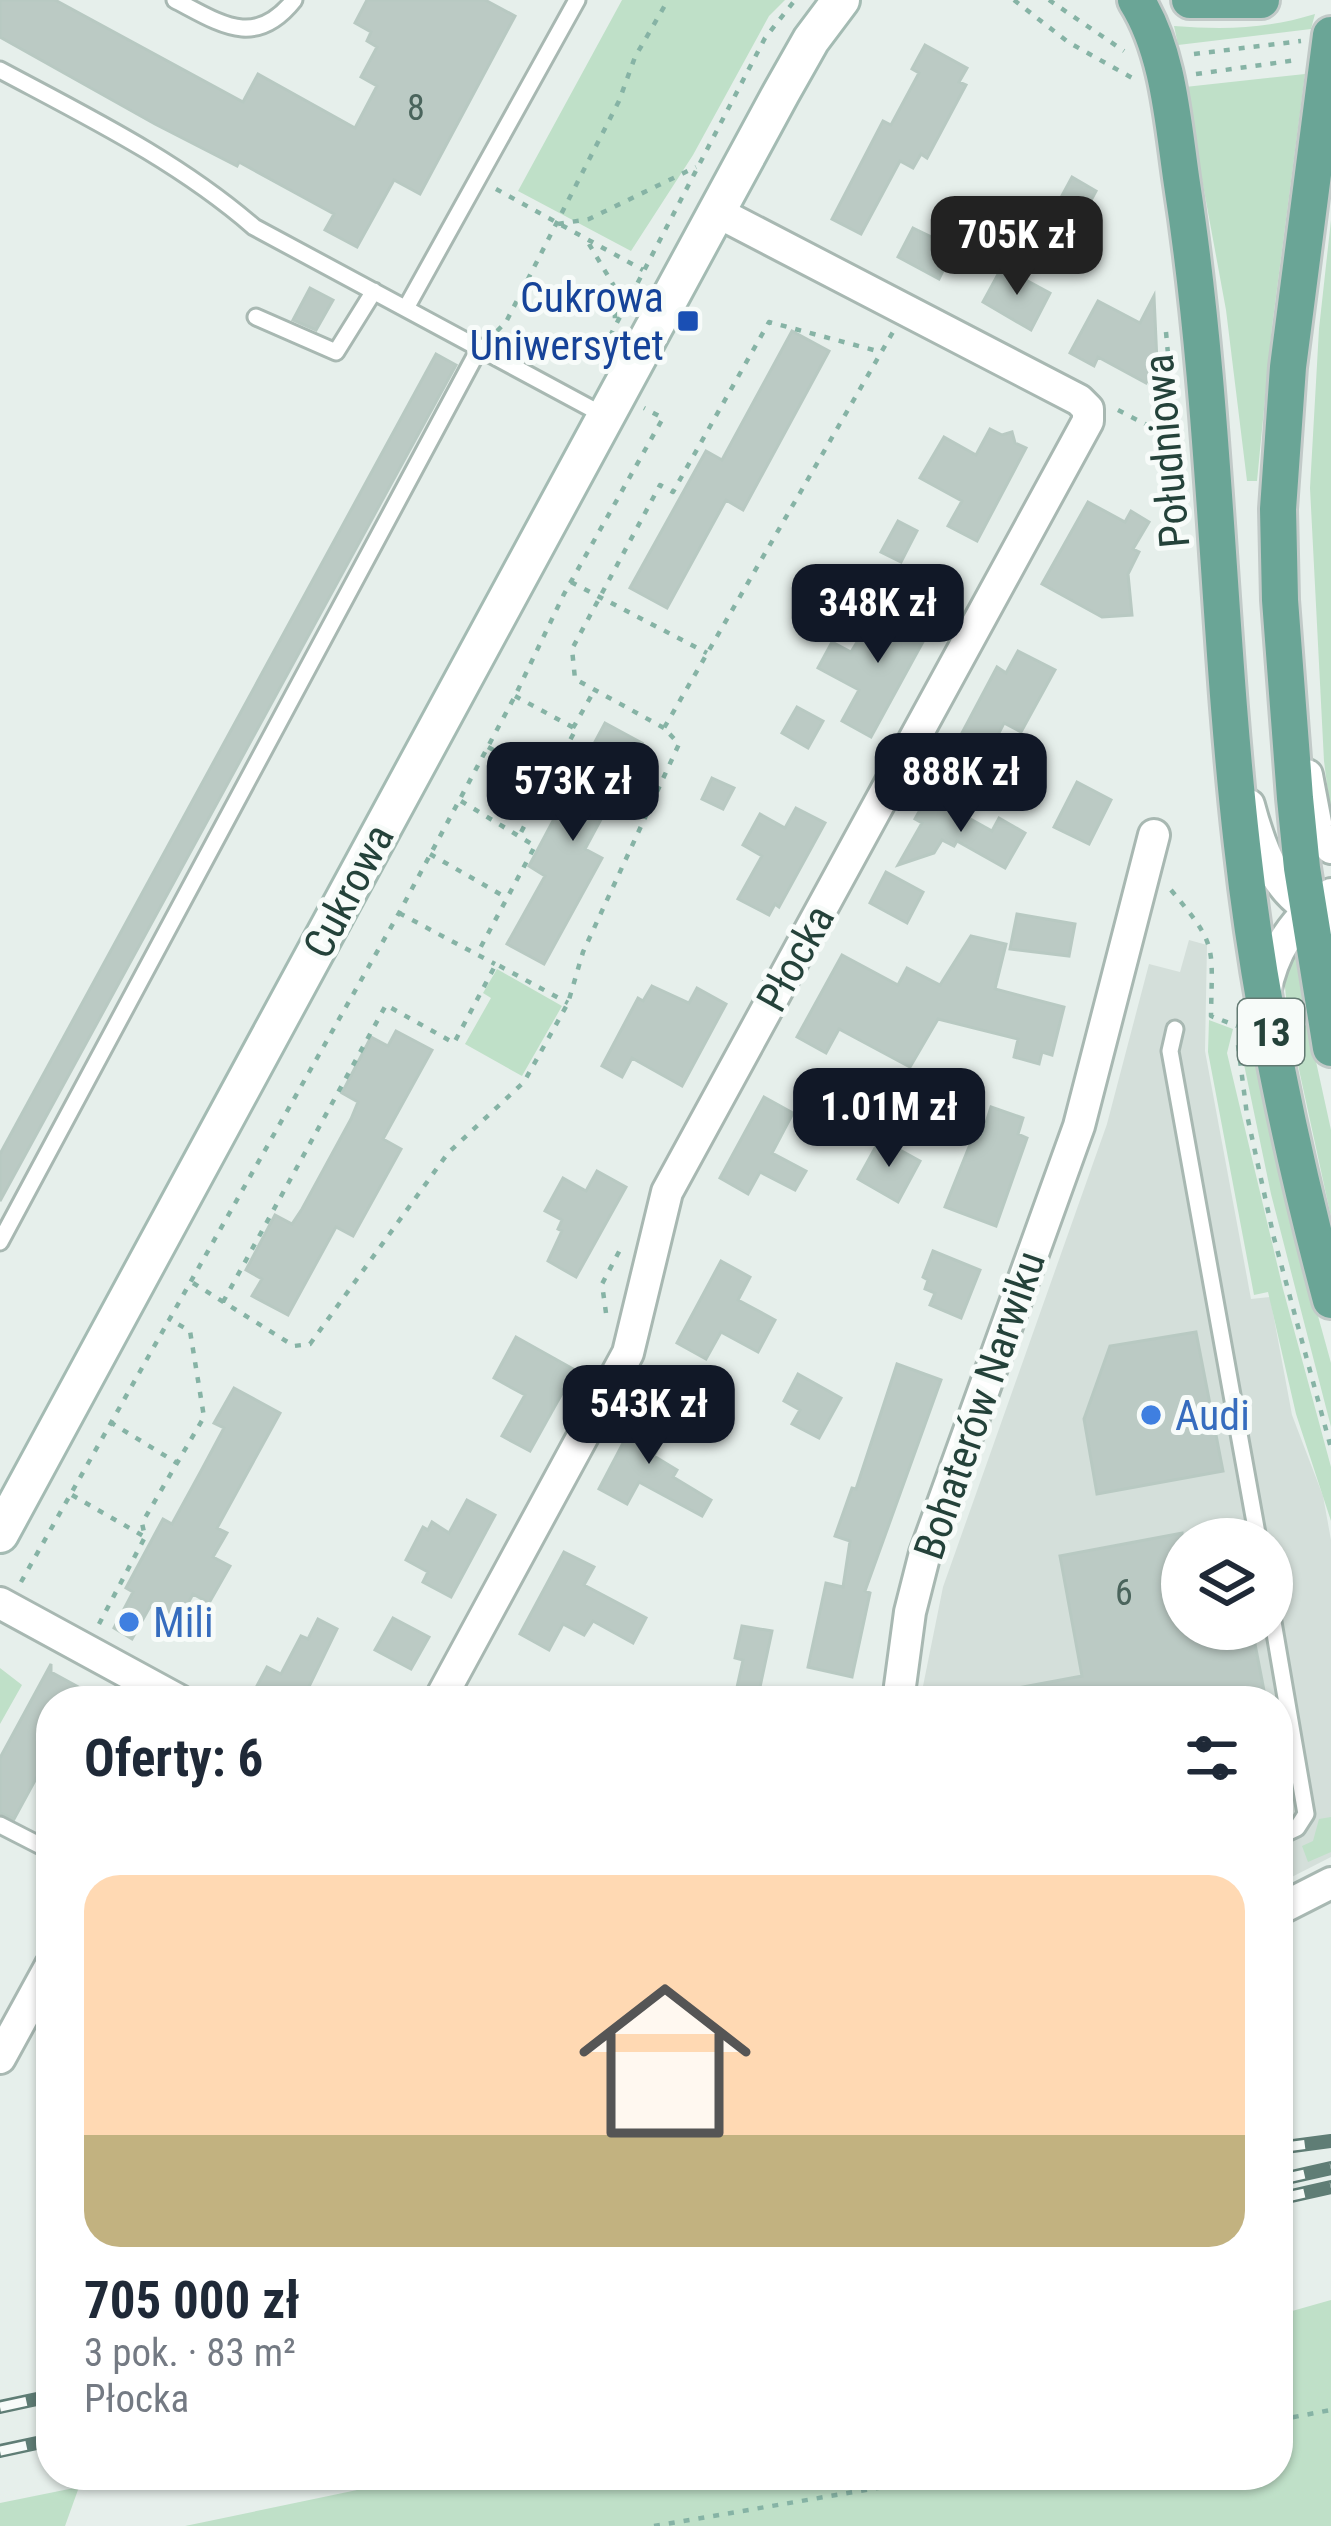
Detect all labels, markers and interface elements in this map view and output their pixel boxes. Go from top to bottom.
house number: 8 [407,87,425,129]
pin: 705K zł [906,196,1128,298]
text: 705K zł [958,212,1076,258]
place label: Cukrowa Uniwersytet [469,273,664,370]
marker: Cukrowa Uniwersytet [675,308,701,334]
street label: Południowa [1134,352,1199,550]
pin: 348K zł [767,564,989,666]
text: 348K zł [819,580,937,626]
pin: 888K zł [850,733,1072,835]
pin: 573K zł [462,742,684,844]
text: 888K zł [902,749,1020,795]
text: 573K zł [514,758,632,804]
street label: Cukrowa [293,816,404,966]
street label: Płocka [747,897,844,1020]
road number: 13 [1238,999,1304,1065]
pin: 1.01M zł [765,1068,1013,1170]
text: 1.01M zł [820,1084,958,1130]
street label: Bohaterów Narwiku [904,1245,1055,1566]
pin: 543K zł [538,1365,760,1467]
text: 543K zł [590,1381,708,1427]
place label: Audi [1175,1391,1250,1440]
marker: Audi [1138,1402,1164,1428]
map controls [1161,1518,1293,1650]
button: layers [1161,1518,1293,1650]
house number: 6 [1115,1572,1133,1614]
place label: Mili [153,1598,214,1647]
marker: Mili [116,1609,142,1635]
icon: filters [1179,1725,1245,1791]
text: Oferty: 6 [84,1729,263,1788]
icon: home [557,1953,773,2169]
text: 705 000 zł [84,2271,300,2330]
text: 3 pok. · 83 m² [84,2330,296,2376]
text: Płocka [84,2376,189,2422]

